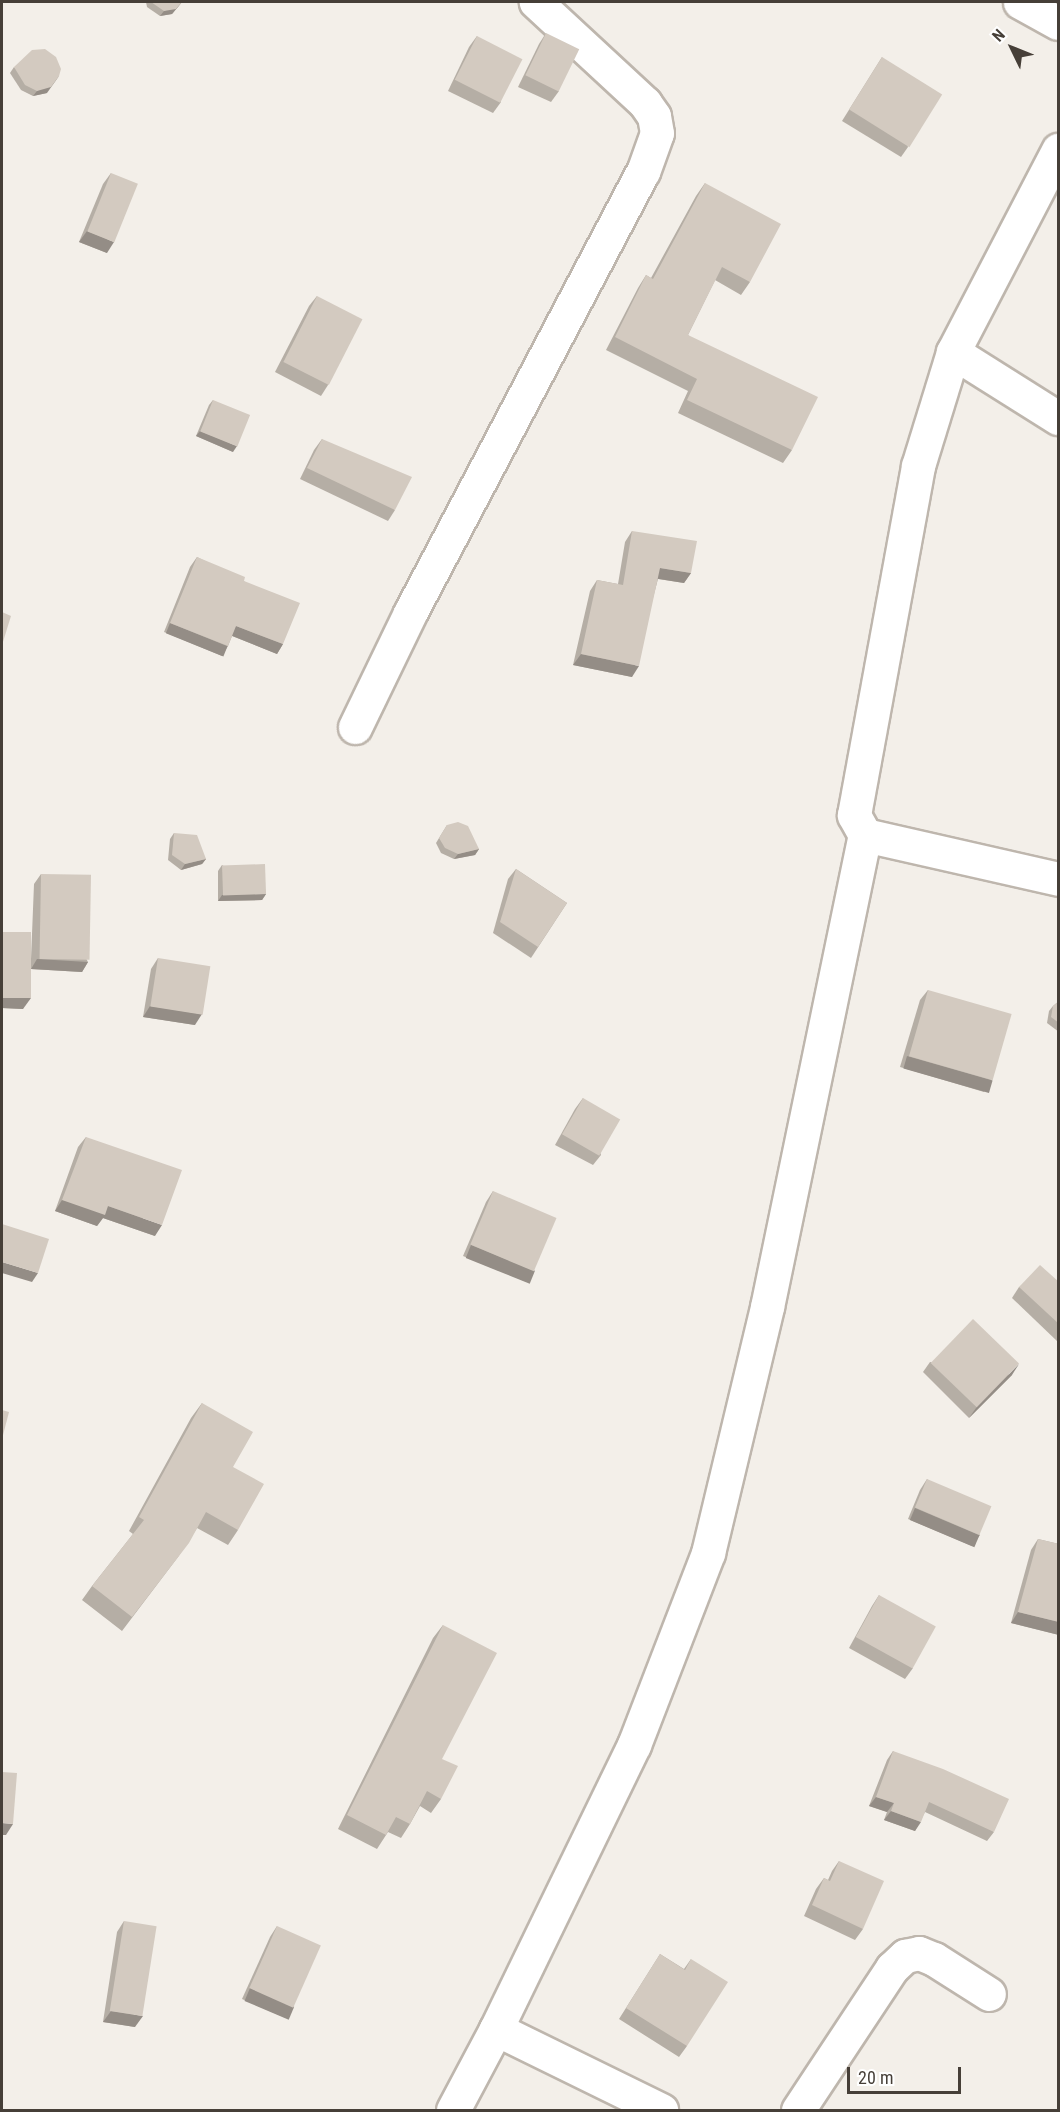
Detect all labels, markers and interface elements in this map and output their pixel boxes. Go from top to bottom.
north arrow [982,18,1042,78]
text: N [988,25,1009,45]
scale bar [850,2055,964,2093]
text: 20 m [858,2067,893,2088]

